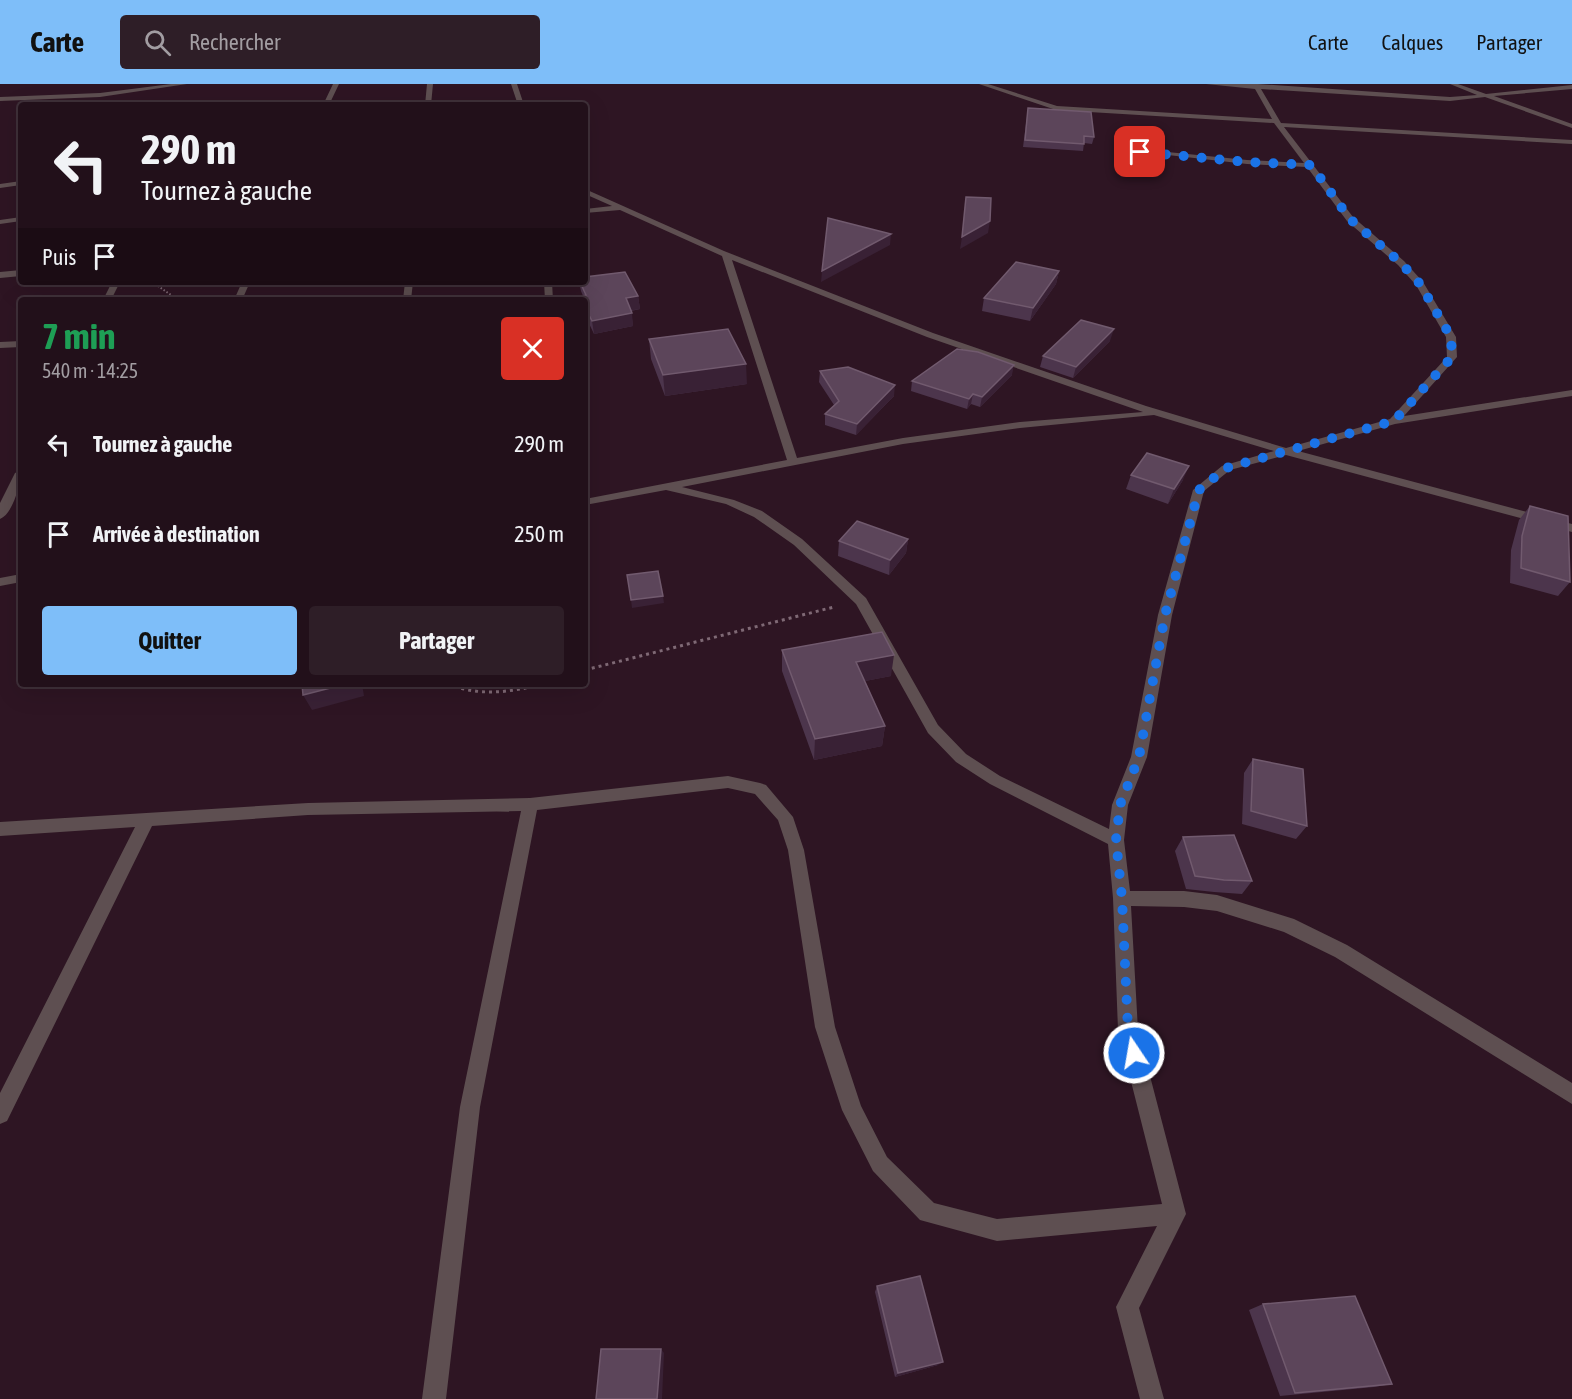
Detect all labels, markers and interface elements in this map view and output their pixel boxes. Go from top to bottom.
search box [120,15,540,69]
text: Carte [30,26,84,58]
icon: search [141,26,174,59]
text: Rechercher [189,29,281,55]
text: Carte [1308,30,1349,54]
text: Calques [1382,30,1443,54]
text: Partager [1476,30,1542,54]
text: 290 m [141,125,236,173]
icon: left [42,126,120,204]
pin [1114,126,1165,177]
icon: arrive [1123,135,1156,168]
text: Tournez à gauche [141,175,312,206]
icon: arrive [88,240,121,273]
text: Puis [42,244,76,270]
text: 7 min [42,315,116,357]
button: close [501,317,564,380]
text: 540 m · 14:25 [42,359,138,382]
icon: left [42,428,75,461]
text: Tournez à gauche [93,431,232,457]
text: 290 m [514,431,564,457]
icon: arrive [42,518,75,551]
text: Arrivée à destination [93,521,260,547]
text: 250 m [514,521,564,547]
button: Quitter [42,606,297,675]
button: Partager [309,606,564,675]
position arrow [1102,1021,1166,1085]

